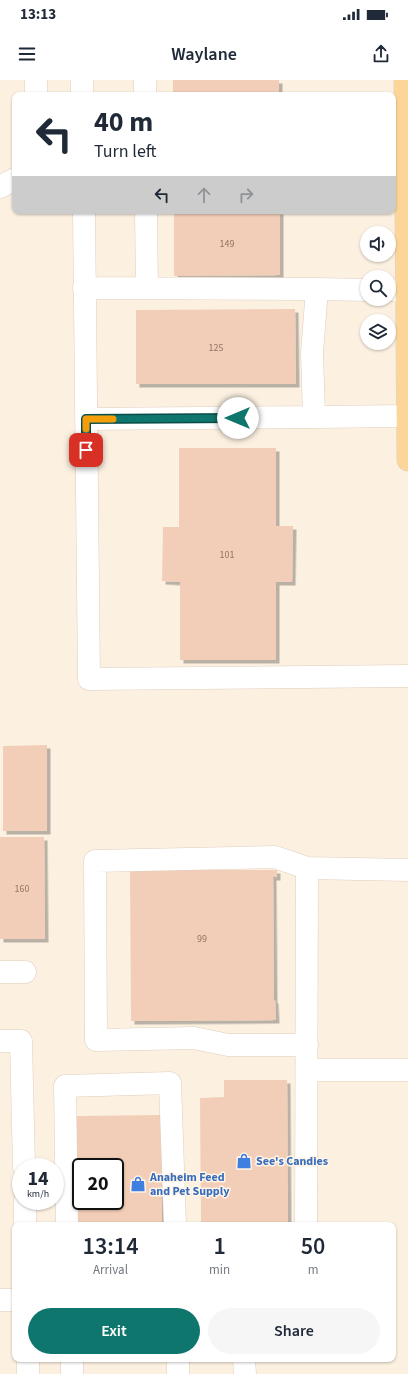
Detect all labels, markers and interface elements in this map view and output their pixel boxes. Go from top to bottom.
text: 13:13 [20,4,56,25]
text: Waylane [171,42,237,67]
icon: menu [16,43,38,65]
icon: share [370,43,392,65]
text: 40 m [94,102,153,142]
icon: left [28,108,80,160]
text: Turn left [94,139,156,164]
icon: left [151,184,173,206]
icon: ahead [193,184,215,206]
icon: right [235,184,257,206]
map controls [360,226,396,350]
button: sound [360,226,396,262]
house number: 149 [220,237,234,251]
button: search [360,270,396,306]
button: layers [360,314,396,350]
house number: 125 [209,341,223,355]
position arrow [217,397,259,439]
pin [69,433,103,467]
icon: arrive [75,439,97,461]
house number: 101 [220,548,234,562]
house number: 160 [15,882,29,896]
house number: 99 [197,932,207,946]
shop icon: See's Candies [235,1152,253,1170]
place label: See's Candies [256,1153,328,1170]
speed limit sign: 20 [72,1158,124,1210]
text: 14 [27,1165,49,1193]
place label: Anaheim Feed and Pet Supply [149,1169,230,1200]
shop icon: Anaheim Feed and Pet Supply [129,1175,147,1193]
text: km/h [27,1187,49,1201]
text: 13:14 [83,1229,138,1264]
text: 1 [213,1229,226,1264]
text: 50 [301,1229,325,1264]
text: Arrival [93,1261,128,1279]
text: min [209,1261,230,1279]
text: m [308,1261,318,1279]
button: Exit [28,1308,200,1354]
button: Share [208,1308,380,1354]

